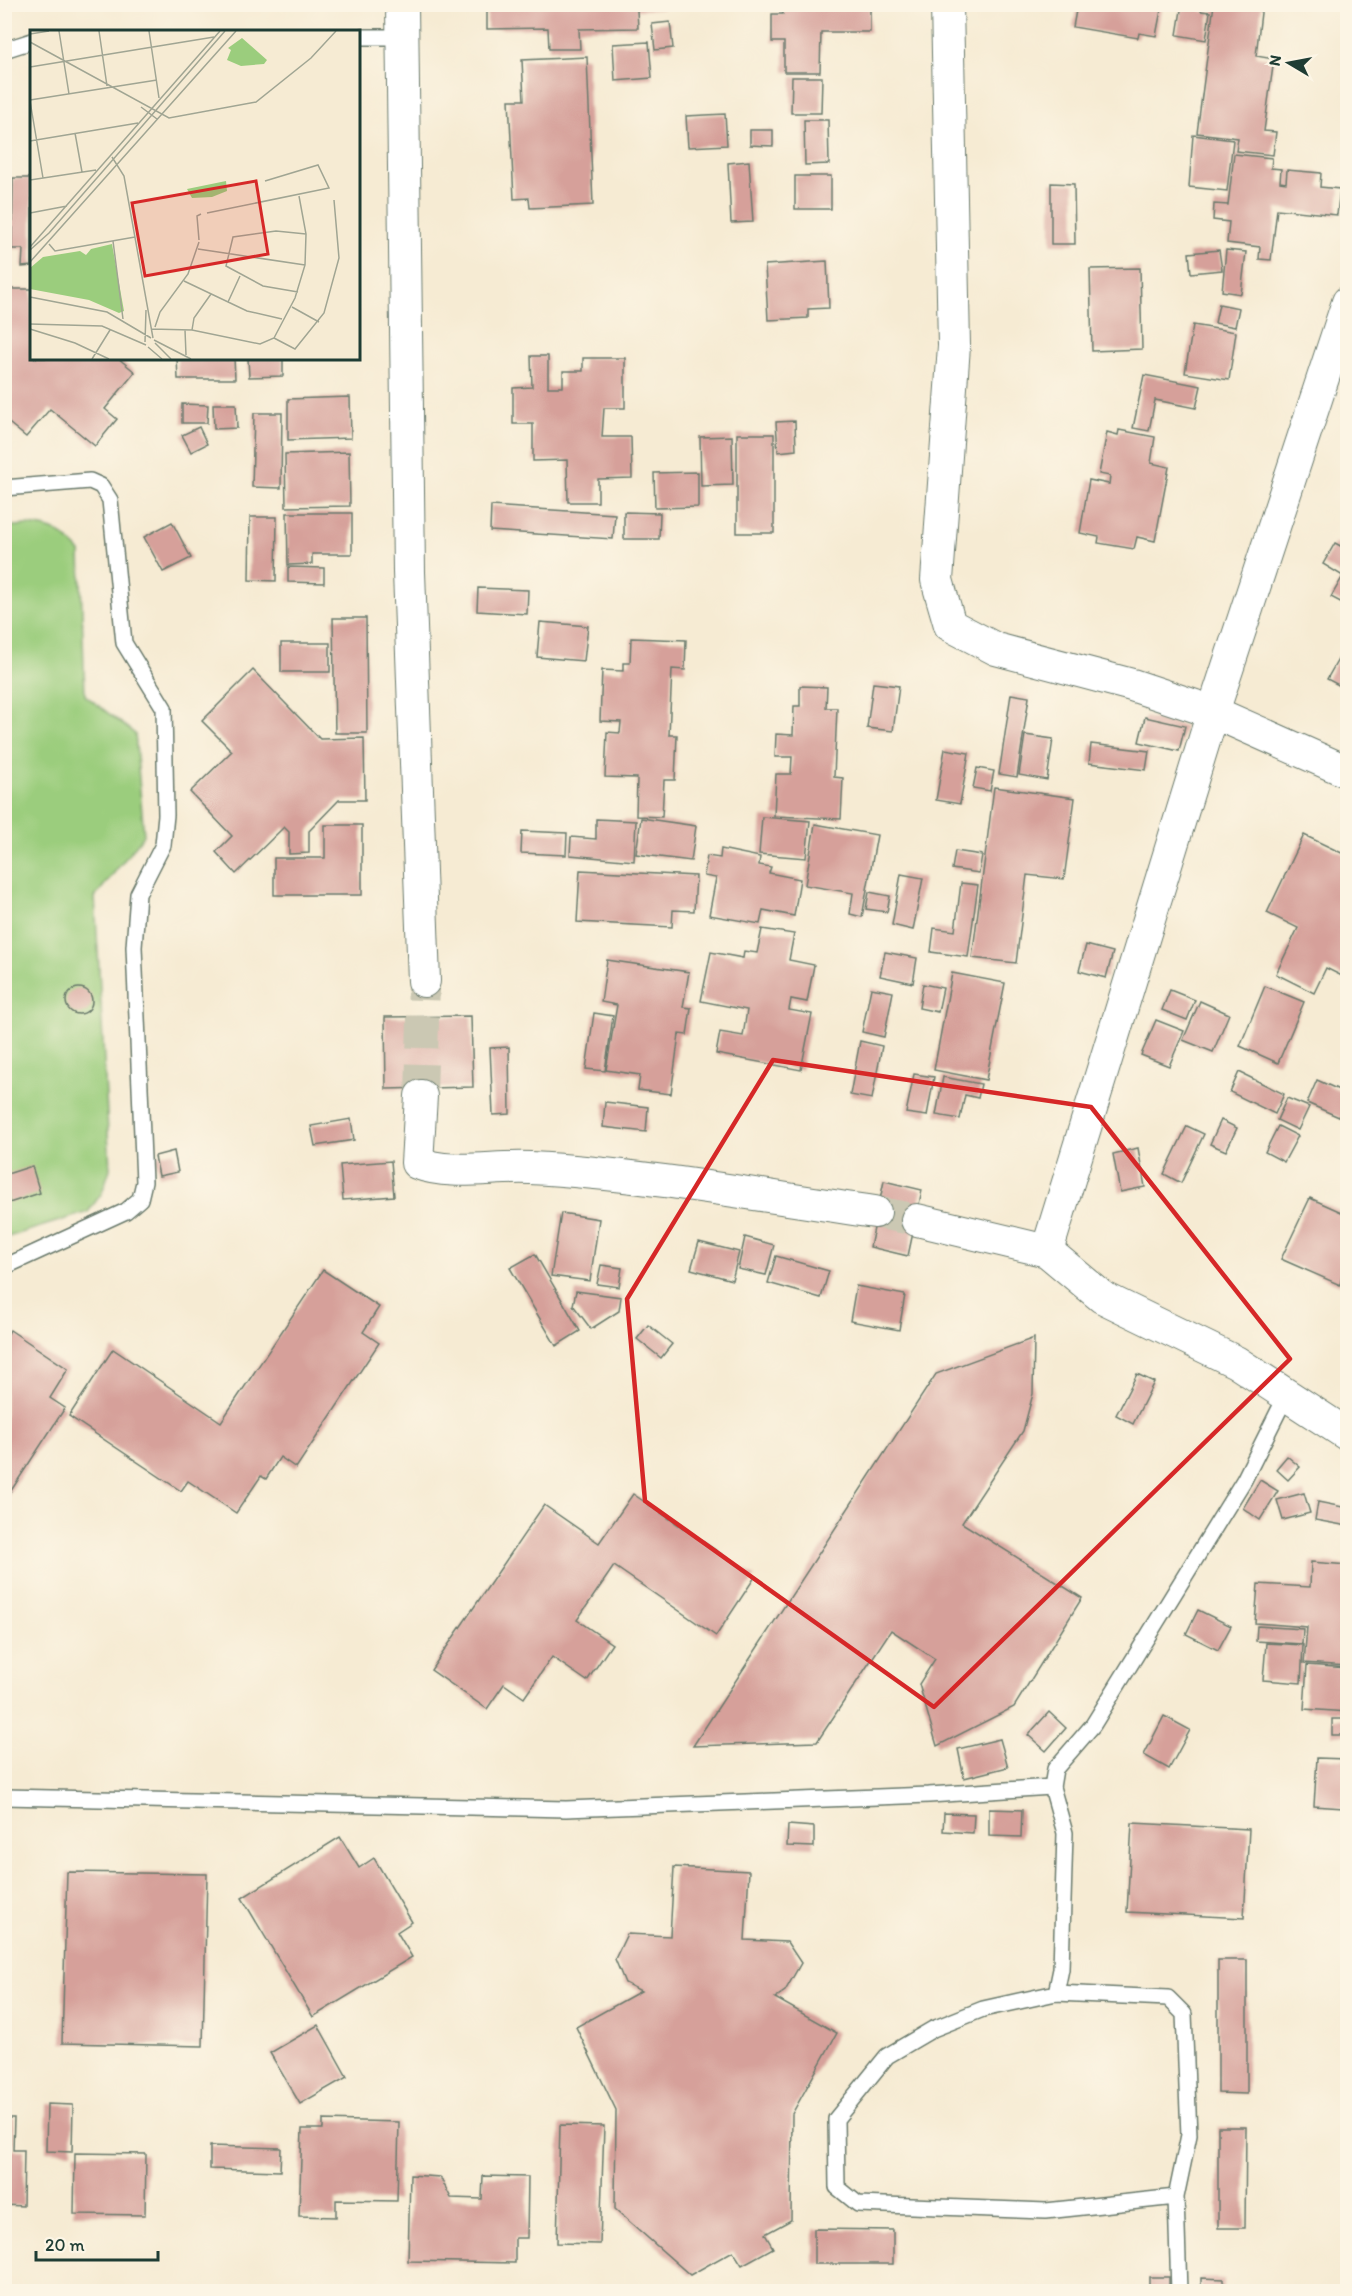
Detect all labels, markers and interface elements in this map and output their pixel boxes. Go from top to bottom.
inset map [30,30,360,360]
north arrow [1259,33,1319,93]
text: N [1264,54,1285,67]
scale bar [36,2224,158,2262]
text: 20 m [45,2234,85,2256]

